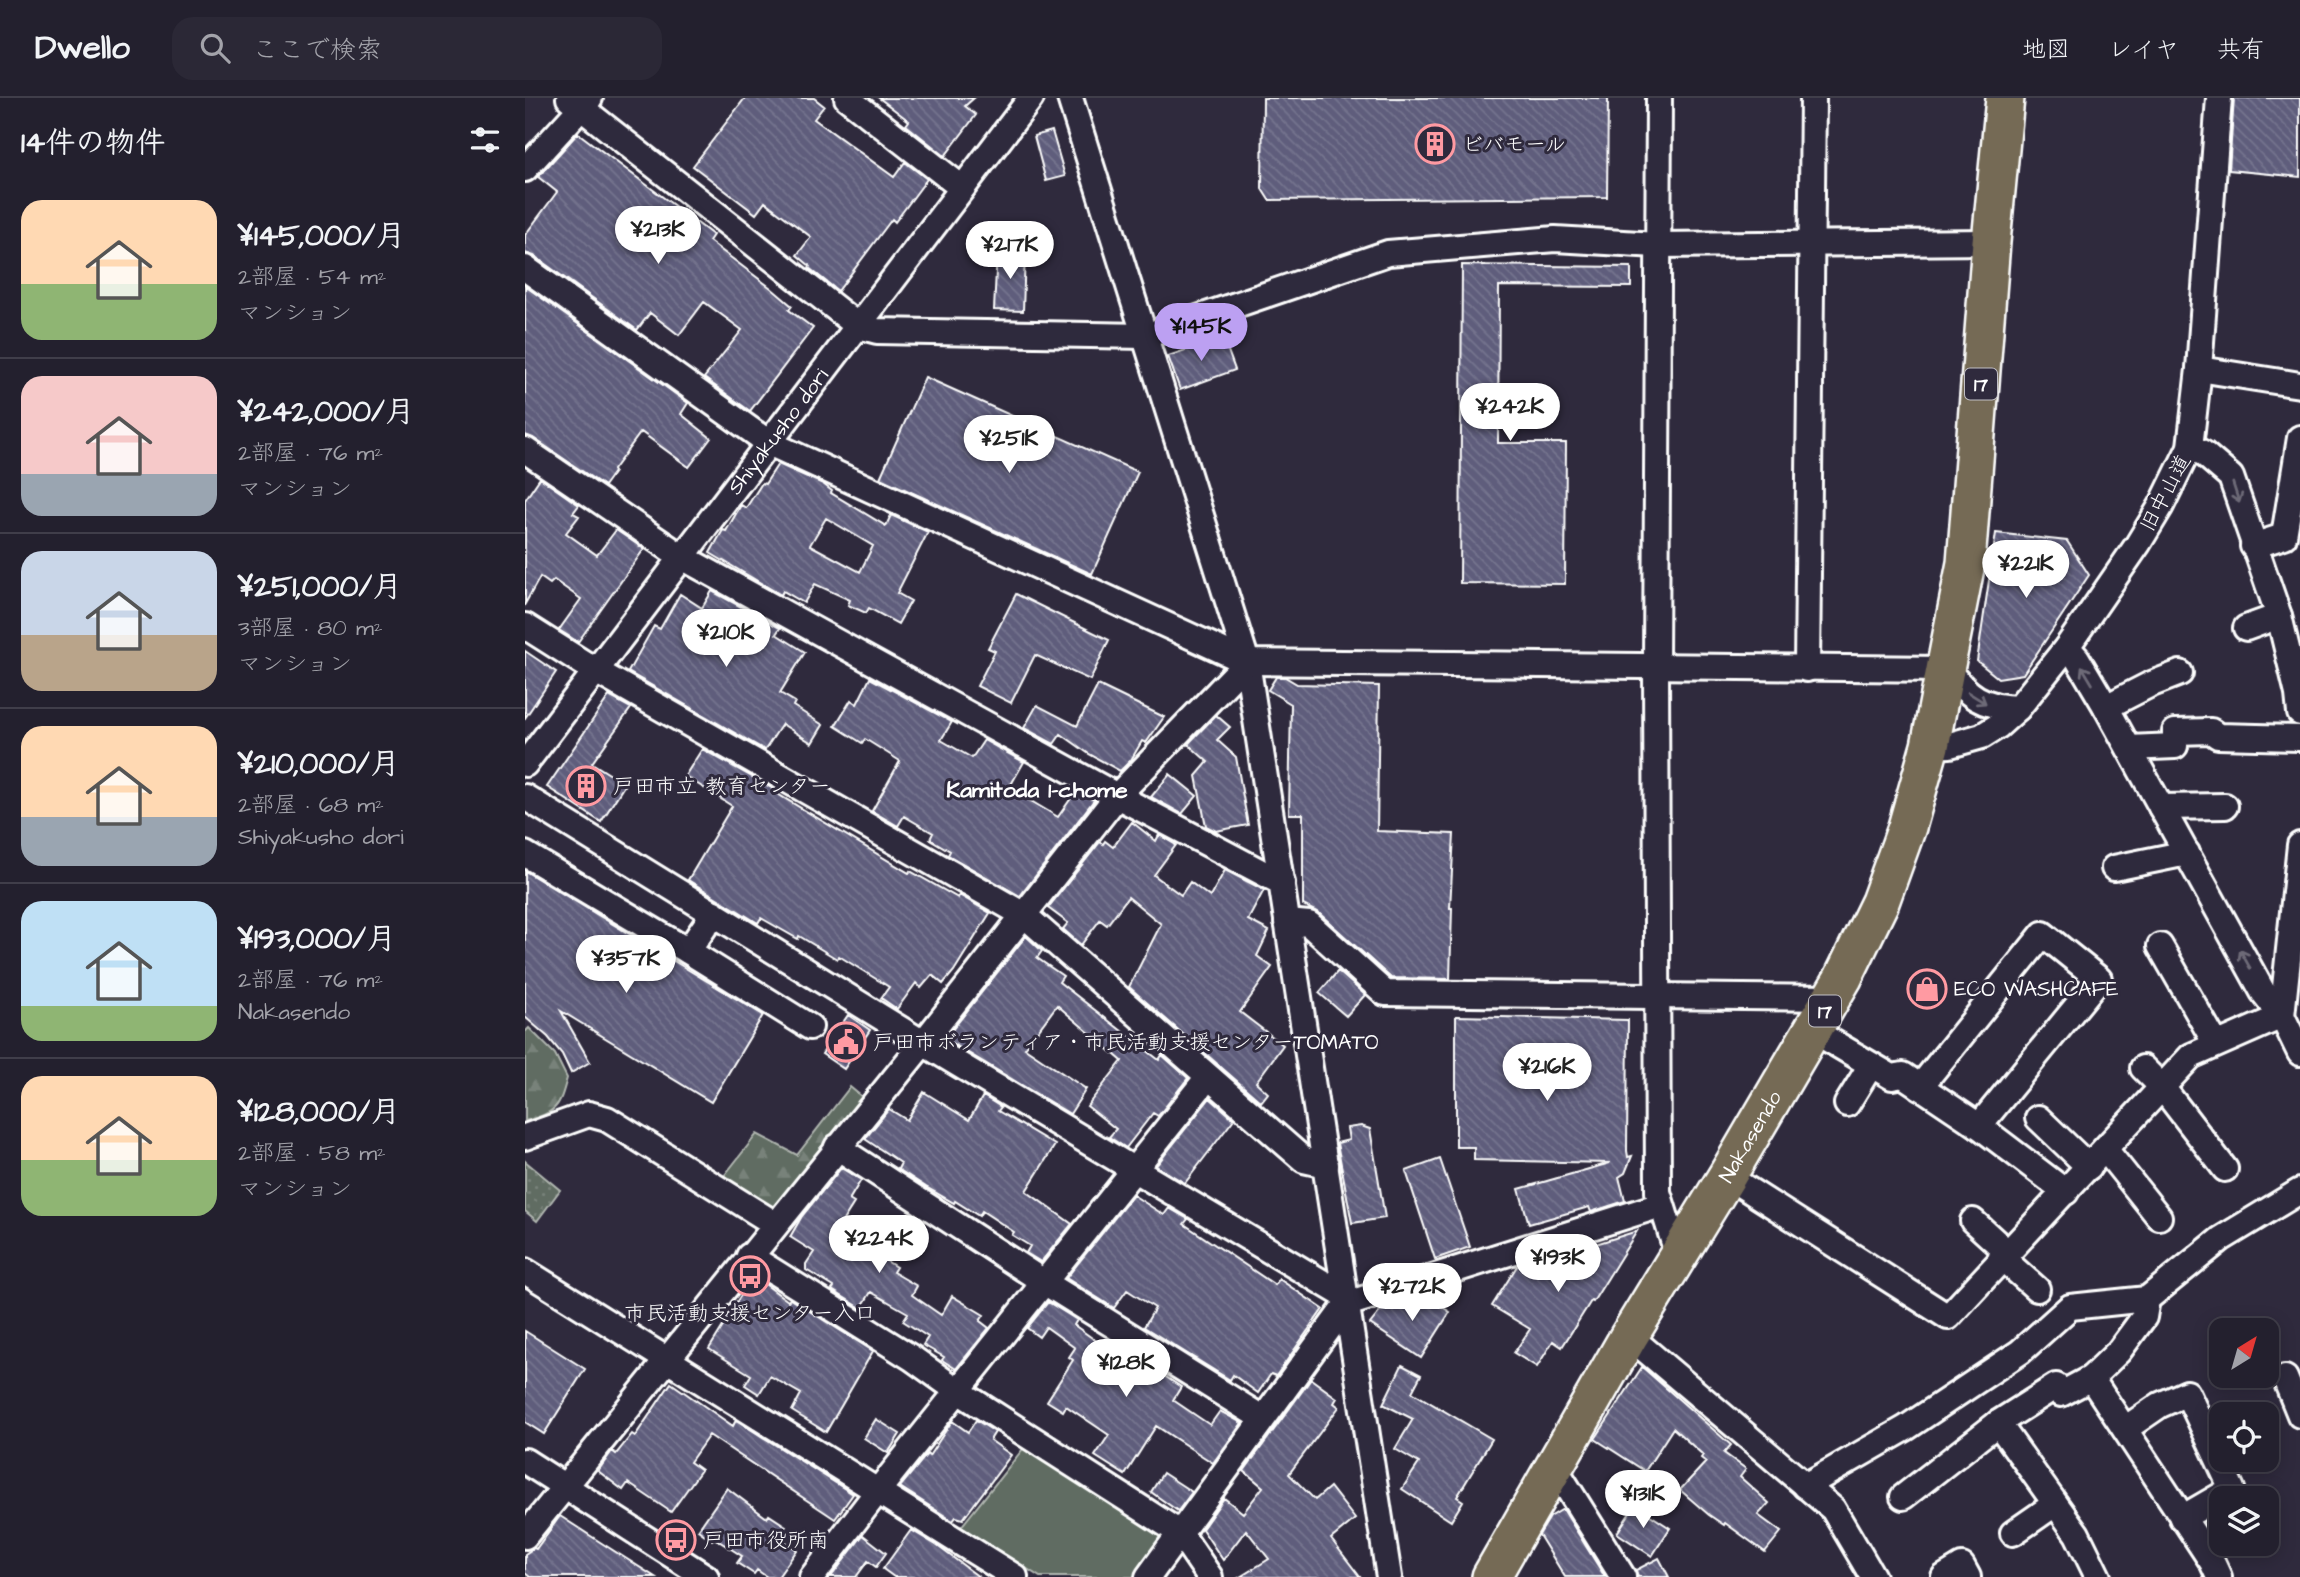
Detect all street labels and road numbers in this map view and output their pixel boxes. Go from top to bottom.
street label: Shiyakusho dori [721,362,836,501]
road number: 17 [1965,368,1997,400]
street label: 旧中山道 [2133,449,2198,537]
road number: 17 [1809,995,1841,1026]
street label: Nakasendo [1712,1085,1789,1188]

